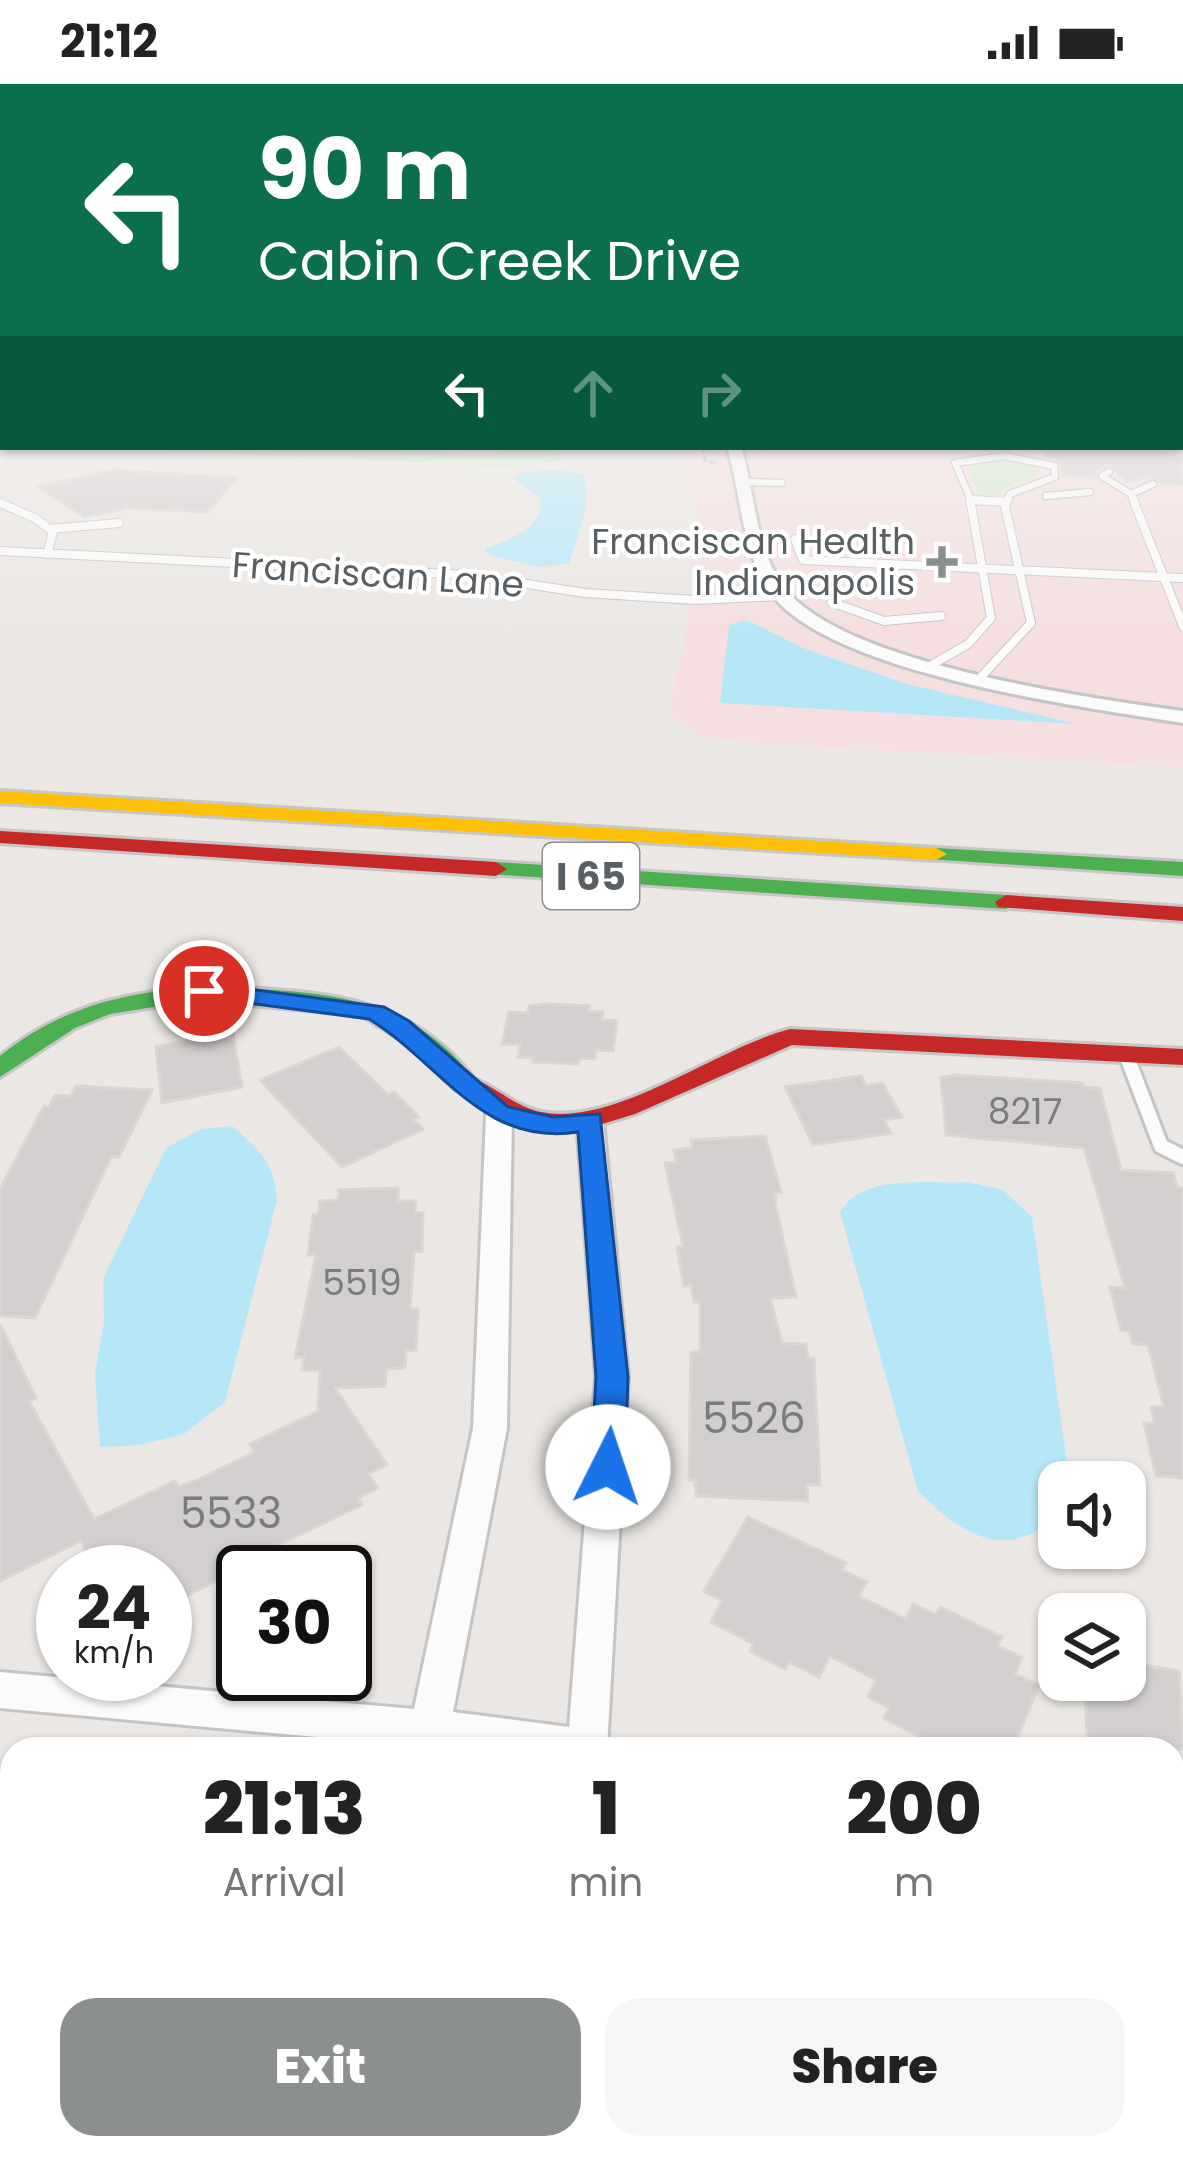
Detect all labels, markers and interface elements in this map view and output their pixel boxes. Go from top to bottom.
text: 21:12 [60,10,158,73]
text: 90 m [258,111,471,228]
icon: left [60,132,216,288]
text: Cabin Creek Drive [258,223,741,299]
icon: left [434,360,500,426]
icon: ahead [560,360,626,426]
icon: right [686,360,752,426]
place label: Franciscan Health Indianapolis [591,516,915,608]
street label: Franciscan Lane [230,539,526,610]
marker: Franciscan Health Indianapolis [926,546,958,578]
road number: I 65 [543,843,639,909]
pin [153,940,255,1042]
icon: arrive [171,958,237,1024]
house number: 8217 [988,1086,1062,1137]
house number: 5519 [322,1257,402,1308]
house number: 5526 [702,1389,806,1448]
position arrow [545,1404,671,1530]
map controls [1038,1461,1146,1701]
button: sound [1038,1461,1146,1569]
house number: 5533 [180,1484,282,1543]
speed limit sign: 30 [216,1545,372,1701]
text: 24 [77,1566,151,1650]
button: layers [1038,1593,1146,1701]
text: km/h [74,1631,154,1674]
text: 21:13 [203,1758,365,1859]
text: 1 [592,1758,620,1859]
text: 200 [846,1758,982,1859]
text: Arrival [223,1855,346,1910]
text: min [569,1855,643,1910]
text: m [894,1855,934,1910]
button: Exit [60,1998,581,2136]
button: Share [605,1998,1125,2136]

